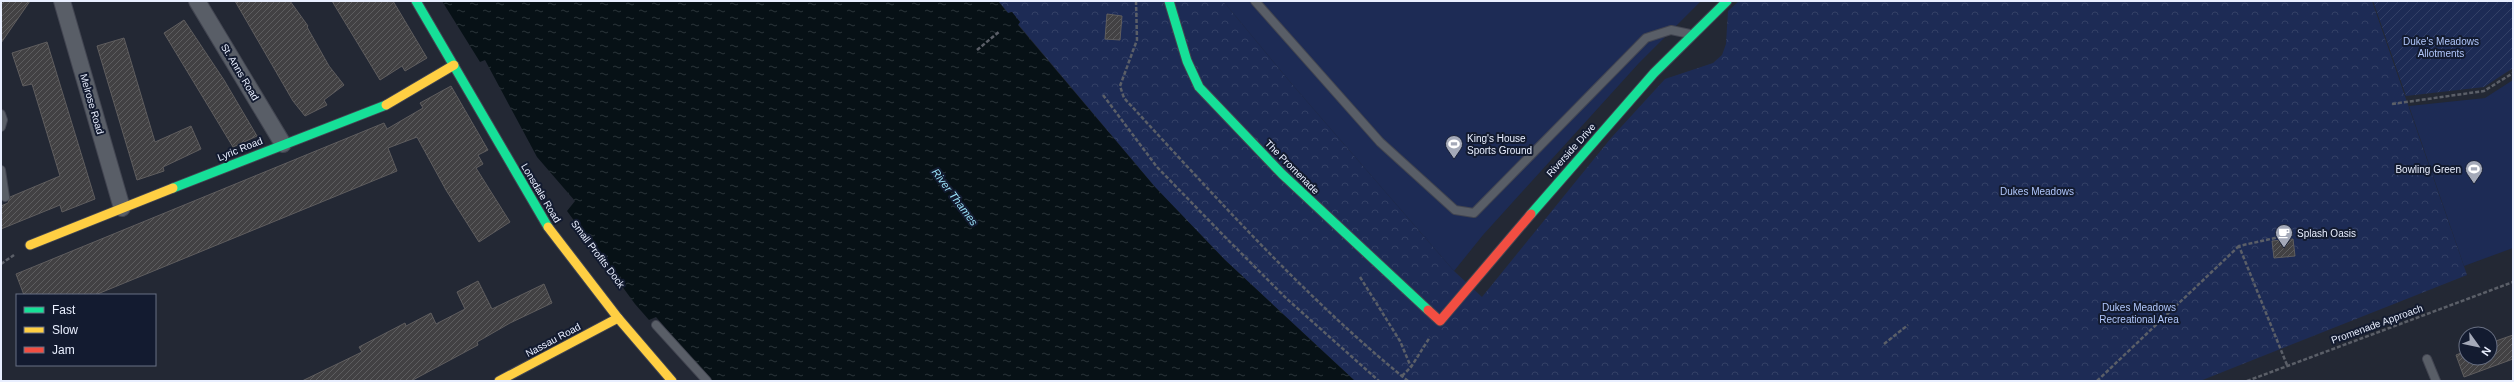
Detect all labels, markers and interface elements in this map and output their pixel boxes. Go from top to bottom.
park label: Duke's Meadows Allotments [2403,36,2479,59]
street label: St. Anns Road [219,42,261,102]
street label: Melrose Road [78,73,106,135]
street label: Riverside Drive [1544,121,1598,179]
place label: King's House Sports Ground [1467,133,1532,156]
sports icon: King's House Sports Ground [1444,134,1464,159]
street label: Lyric Road [216,135,264,163]
street label: The Promenade [1263,138,1322,197]
sports icon: Bowling Green [2464,159,2484,184]
street label: Lonsdale Road [519,161,563,225]
place label: Bowling Green [2395,164,2461,175]
water label: River Thames [930,166,981,228]
park label: Dukes Meadows [2000,186,2074,197]
street label: Small Profits Dock [569,218,628,291]
cafe icon: Splash Oasis [2274,223,2294,248]
place label: Splash Oasis [2297,228,2356,239]
legend [16,294,156,366]
park label: Dukes Meadows Recreational Area [2099,302,2179,325]
street label: Promenade Approach [2330,302,2424,346]
text: Fast [52,303,76,317]
street label: Nassau Road [524,321,582,359]
text: Slow [52,323,78,337]
north arrow [2458,326,2498,366]
text: Jam [52,343,75,357]
text: N [2479,345,2494,358]

